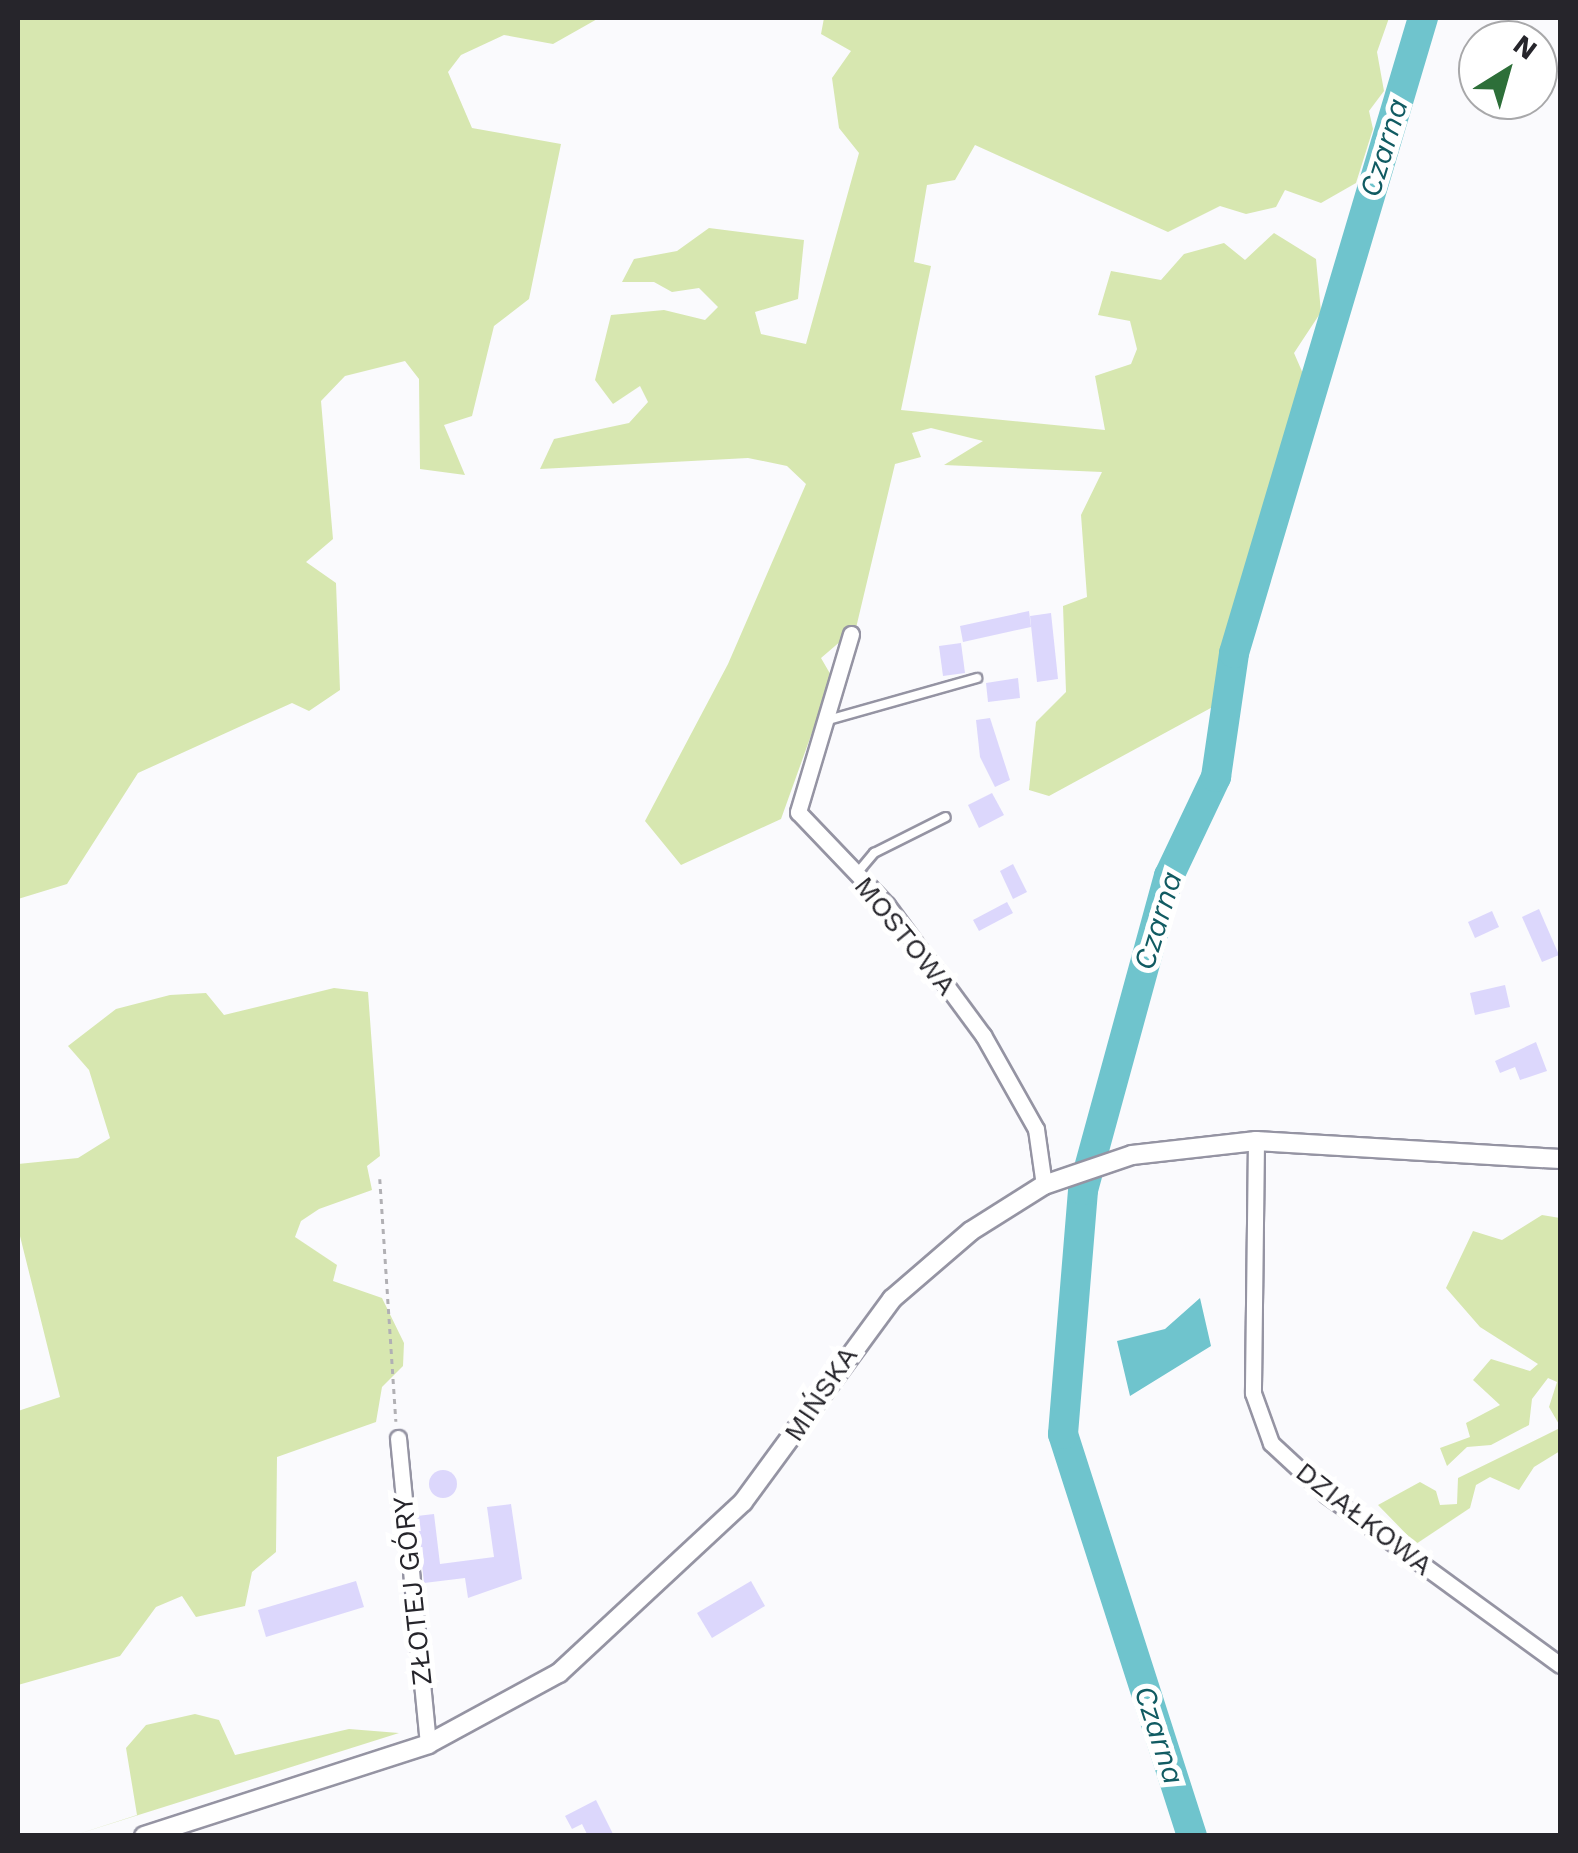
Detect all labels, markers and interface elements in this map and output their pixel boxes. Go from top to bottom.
north arrow [1458,20,1558,120]
text: N [1507,28,1543,67]
water label: Czarna [1352,94,1416,202]
water label: Czarna [1126,867,1190,975]
street label: MOSTOWA [847,870,963,1002]
street label: MIŃSKA [777,1340,865,1448]
street label: DZIAŁKOWA [1289,1455,1439,1583]
street label: ZŁOTEJ GÓRY [386,1495,440,1687]
water label: Czarna [1126,1681,1192,1789]

